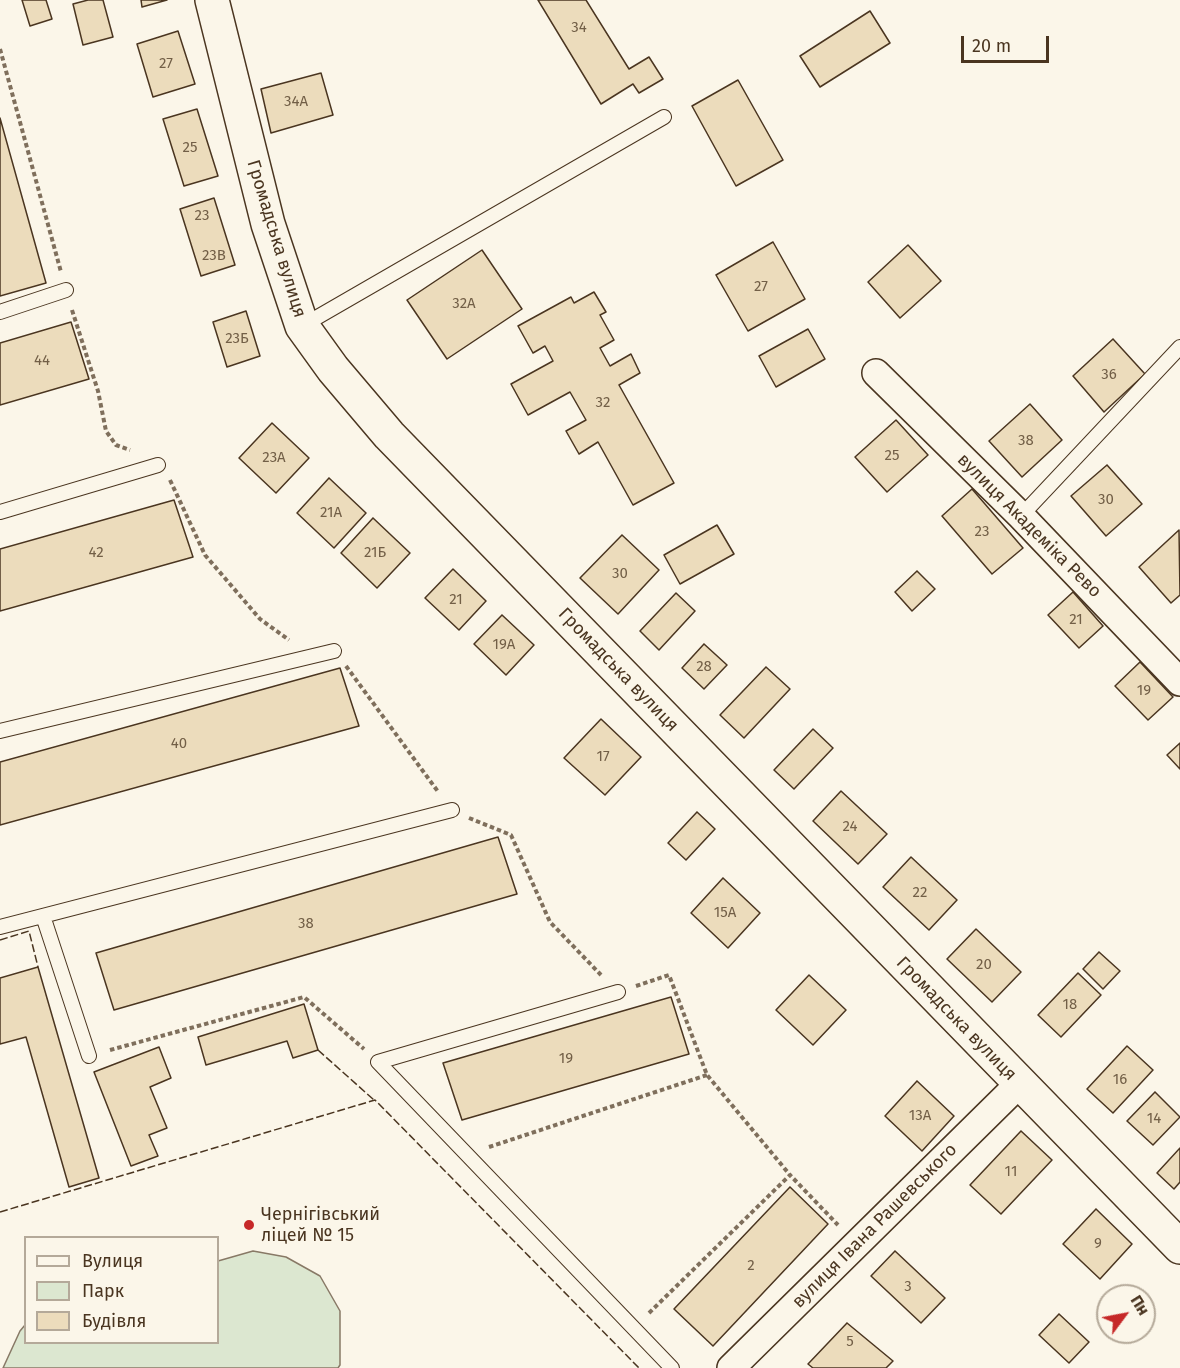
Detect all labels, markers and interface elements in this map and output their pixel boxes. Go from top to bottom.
house number: 34 [571,19,587,37]
scale bar [964,24,1052,62]
text: 20 m [972,35,1011,57]
house number: 27 [159,55,173,73]
house number: 34А [284,93,308,111]
house number: 25 [183,139,197,157]
street label: Громадська вулиця [242,157,310,321]
house number: 23 [195,207,209,225]
house number: 23В [202,247,226,265]
house number: 27 [754,278,768,296]
house number: 32А [452,295,476,313]
house number: 23Б [225,330,249,348]
house number: 44 [34,352,50,370]
house number: 36 [1101,366,1117,384]
house number: 32 [596,394,610,412]
house number: 38 [1018,432,1034,450]
house number: 25 [885,447,899,465]
house number: 23А [262,449,286,467]
street label: вулиця Академіка Рево [952,449,1106,603]
house number: 30 [1098,491,1114,509]
house number: 21А [320,504,342,522]
house number: 23 [975,523,989,541]
house number: 42 [88,544,104,562]
house number: 21Б [364,544,386,562]
house number: 30 [612,565,628,583]
house number: 21 [449,591,463,609]
street label: Громадська вулиця [553,604,683,736]
house number: 21 [1069,611,1083,629]
house number: 19А [493,636,515,654]
house number: 28 [696,658,712,676]
house number: 19 [1137,682,1151,700]
house number: 40 [171,735,187,753]
house number: 17 [596,748,610,766]
house number: 24 [843,818,857,836]
house number: 22 [913,884,927,902]
house number: 15А [714,904,736,922]
house number: 38 [298,915,314,933]
street label: Громадська вулиця [891,953,1021,1085]
house number: 20 [976,956,992,974]
house number: 18 [1063,996,1077,1014]
house number: 19 [559,1050,573,1068]
house number: 16 [1113,1071,1127,1089]
house number: 13А [909,1107,931,1125]
house number: 14 [1147,1110,1161,1128]
street label: вулиця Івана Рашевського [788,1139,962,1313]
house number: 11 [1005,1163,1017,1181]
place label: Чернігівський ліцей № 15 [261,1204,380,1246]
marker: Чернігівський ліцей № 15 [242,1218,256,1232]
house number: 9 [1094,1235,1102,1253]
legend [24,1236,219,1344]
text: Вулиця [82,1250,143,1272]
house number: 2 [747,1257,755,1275]
house number: 3 [904,1278,912,1296]
text: Парк [82,1280,124,1302]
north arrow [1096,1284,1156,1344]
text: Пн [1127,1292,1153,1319]
text: Будівля [82,1310,146,1332]
house number: 5 [846,1333,854,1351]

